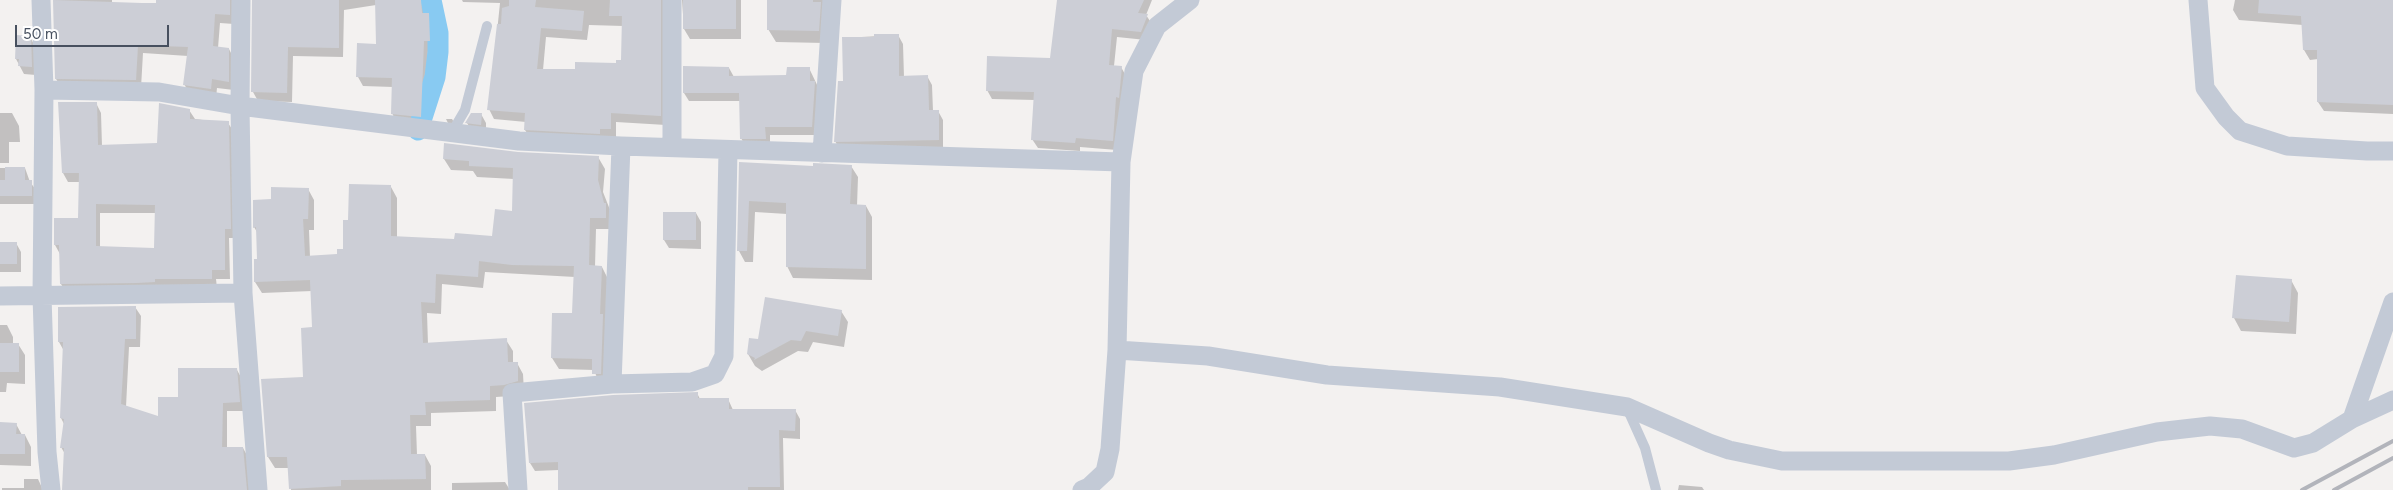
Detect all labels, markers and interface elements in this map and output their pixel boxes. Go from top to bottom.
scale bar [18,15,171,47]
text: 50 m [23,25,58,43]

